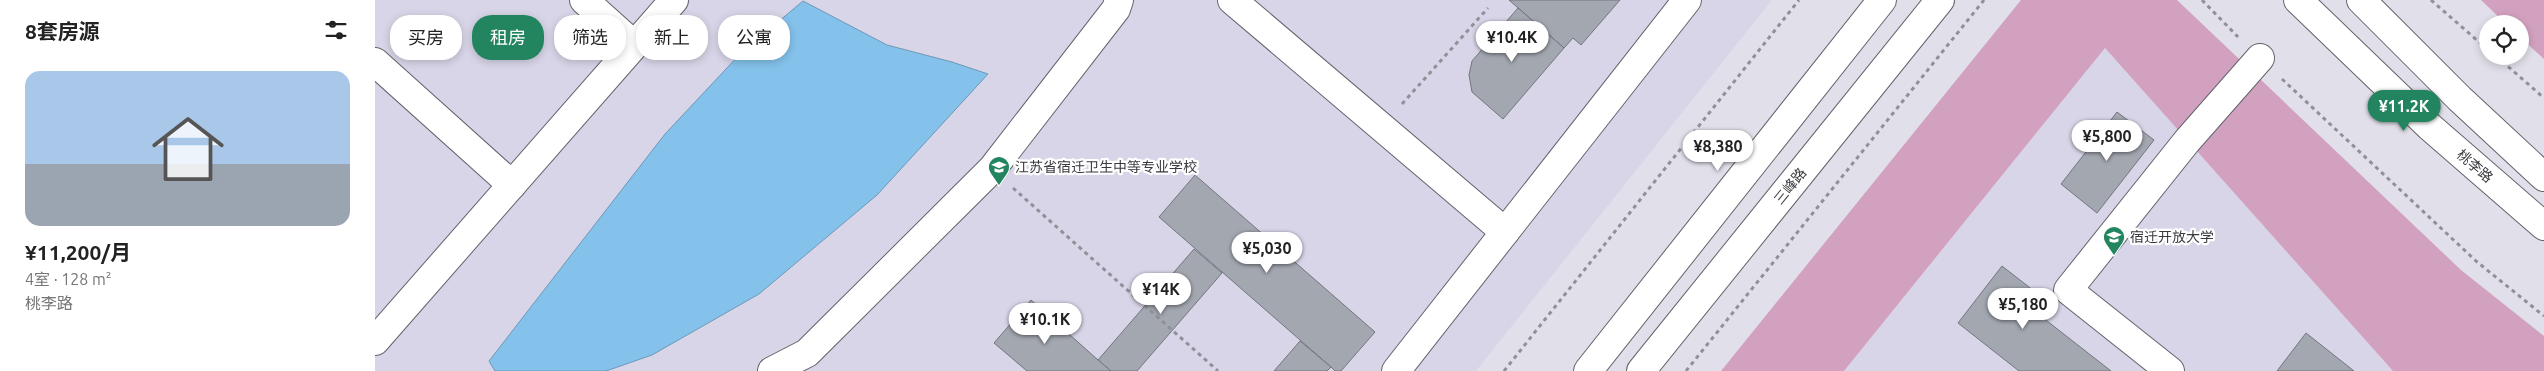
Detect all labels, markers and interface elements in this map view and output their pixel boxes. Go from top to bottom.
chip: 买房 [390,15,462,60]
chip: 租房 [472,15,544,60]
chip: 筛选 [554,15,626,60]
chip: 新上 [636,15,708,60]
chip: 公寓 [718,15,790,60]
map controls [2479,15,2529,65]
button: locate [2479,15,2529,65]
icon: filters [322,16,350,44]
text: 8套房源 [25,19,100,43]
pin: ¥10.4K [1471,20,1553,63]
text: ¥10.4K [1487,28,1537,46]
pin: ¥11.2K [2363,90,2445,132]
text: ¥11.2K [2379,97,2429,115]
icon: home [143,104,233,194]
pin: ¥5,800 [2066,120,2148,162]
text: ¥5,800 [2082,127,2132,145]
pin: ¥8,380 [1677,130,1759,172]
text: ¥8,380 [1693,137,1743,155]
street label: 桃李路 [2454,146,2496,186]
school or university icon: 江苏省宿迁卫生中等专业学校 [987,155,1011,186]
place label: 江苏省宿迁卫生中等专业学校 [1015,159,1197,175]
street label: 三峰路 [1771,165,1809,207]
school or university icon: 宿迁开放大学 [2102,225,2126,256]
place label: 宿迁开放大学 [2130,229,2214,245]
pin: ¥5,030 [1226,232,1308,274]
text: ¥5,030 [1242,239,1292,257]
text: ¥11,200/月 [25,240,131,264]
text: 4室 · 128 m² [25,270,112,288]
pin: ¥14K [1131,272,1191,315]
text: ¥14K [1142,280,1180,298]
pin: ¥5,180 [1982,288,2064,330]
text: 桃李路 [25,294,73,312]
text: ¥5,180 [1998,295,2048,313]
pin: ¥10.1K [1004,302,1086,345]
text: ¥10.1K [1020,310,1070,328]

